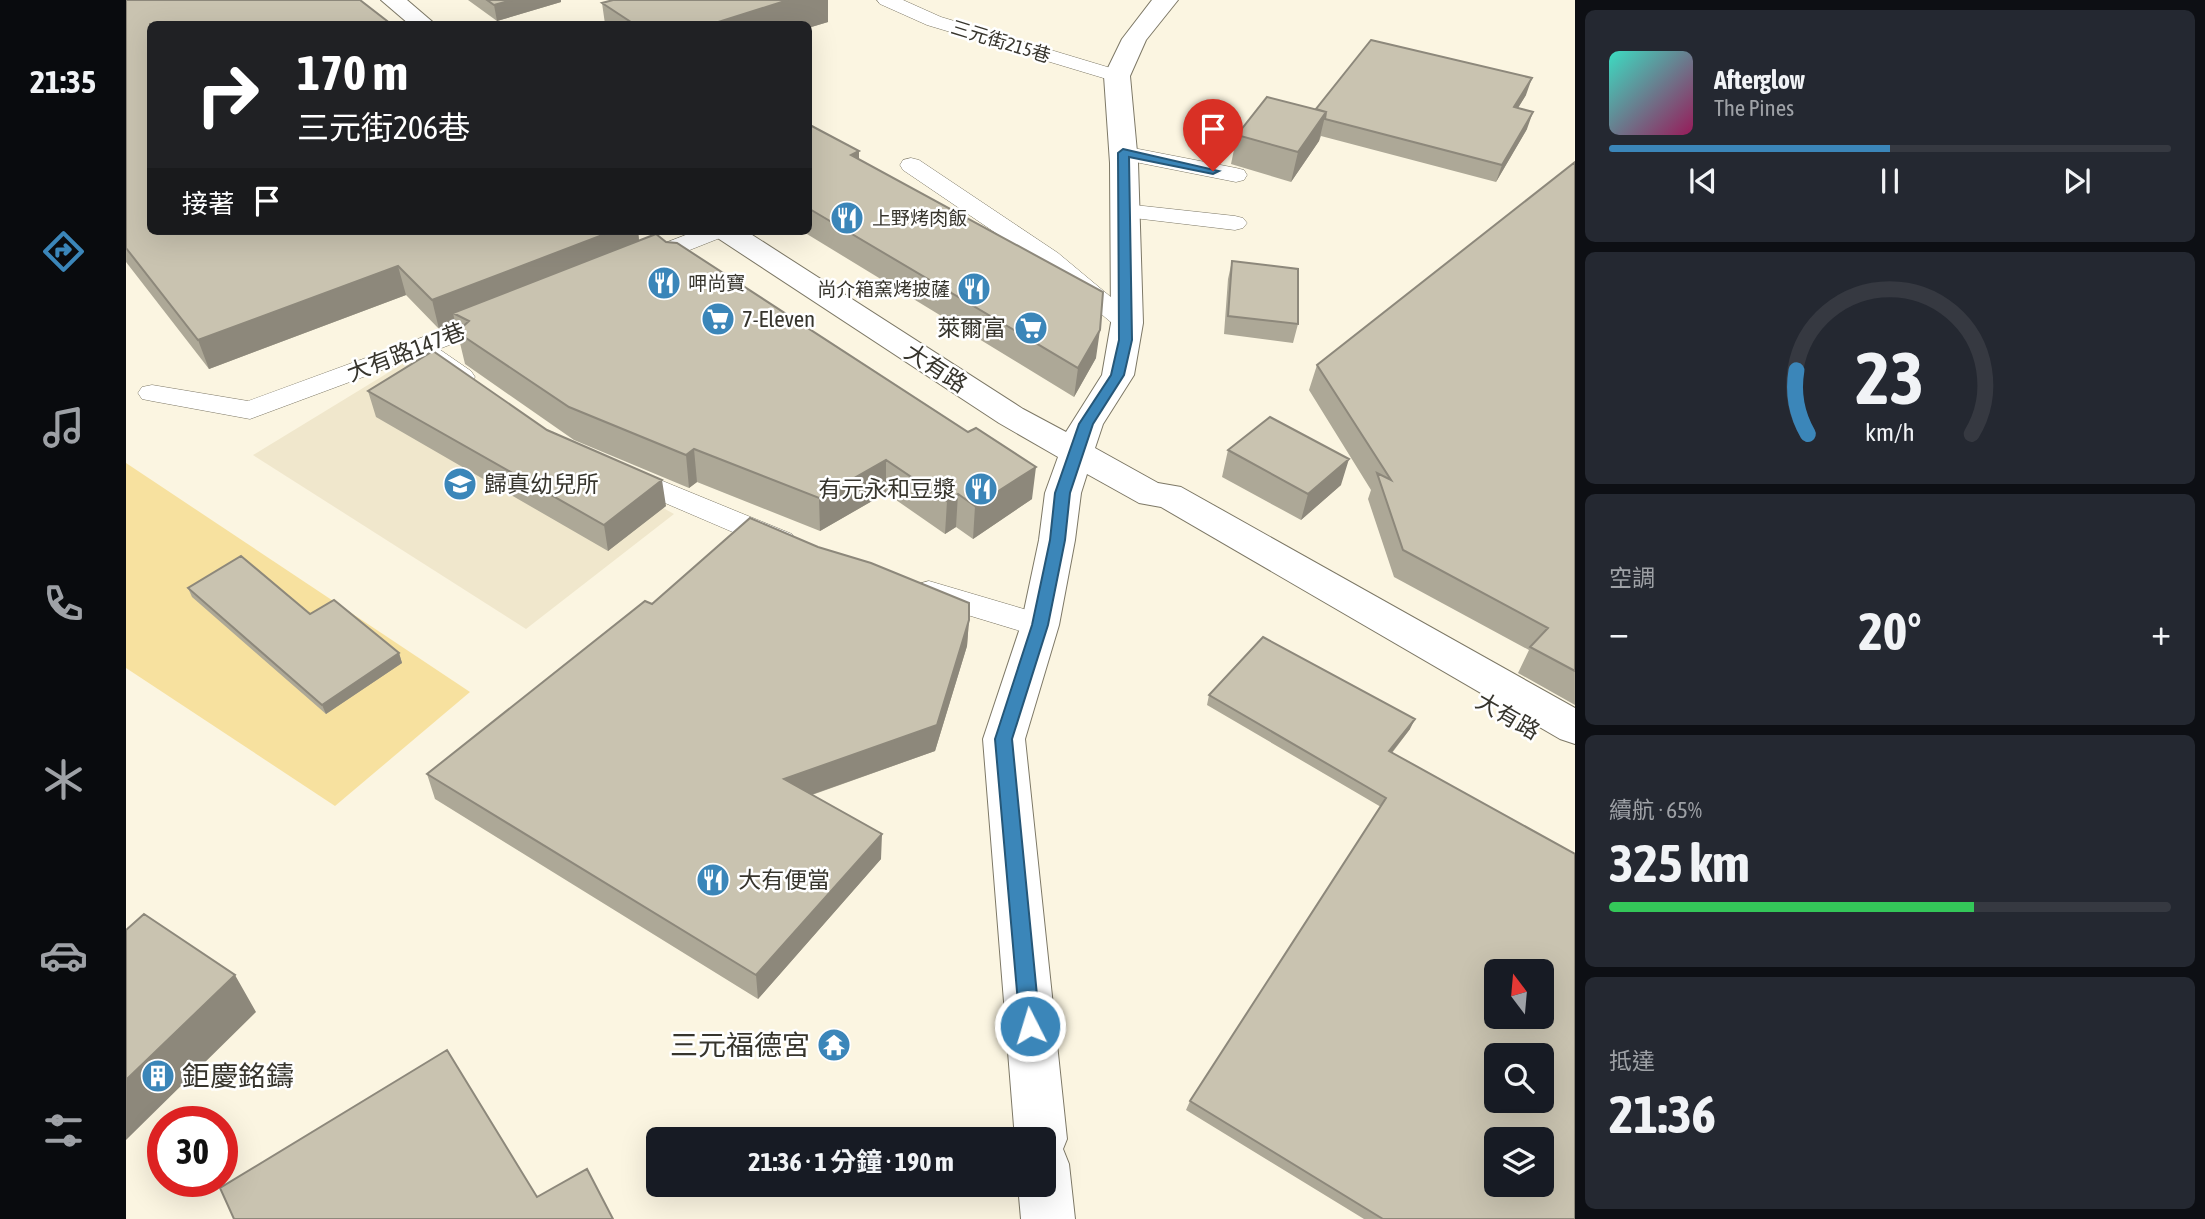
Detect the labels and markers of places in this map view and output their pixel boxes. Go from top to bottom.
pin [1183,99,1243,171]
restaurant icon: 上野烤肉飯 [828,199,866,237]
place label: 上野烤肉飯 [872,207,967,229]
restaurant icon: 呷尚寶 [645,264,683,302]
restaurant icon: 尚介箱窯烤披薩 [955,270,993,308]
place label: 呷尚寶 [688,272,745,294]
place label: 尚介箱窯烤披薩 [817,278,950,300]
supermarket icon: 7-Eleven [699,300,737,338]
place label: 7-Eleven [742,306,815,332]
supermarket icon: 萊爾富 [1012,309,1050,347]
place label: 萊爾富 [937,315,1006,341]
school or university icon: 歸真幼兒所 [441,465,479,503]
restaurant icon: 有元永和豆漿 [962,470,1000,508]
place label: 歸真幼兒所 [484,471,599,497]
place label: 有元永和豆漿 [818,476,956,502]
restaurant icon: 大有便當 [694,861,732,899]
place label: 大有便當 [738,867,830,893]
temple icon: 三元福德宮 [815,1026,853,1064]
place label: 三元福德宮 [670,1029,810,1061]
building icon: 鉅慶銘鑄 [139,1057,177,1095]
place label: 鉅慶銘鑄 [182,1060,294,1092]

